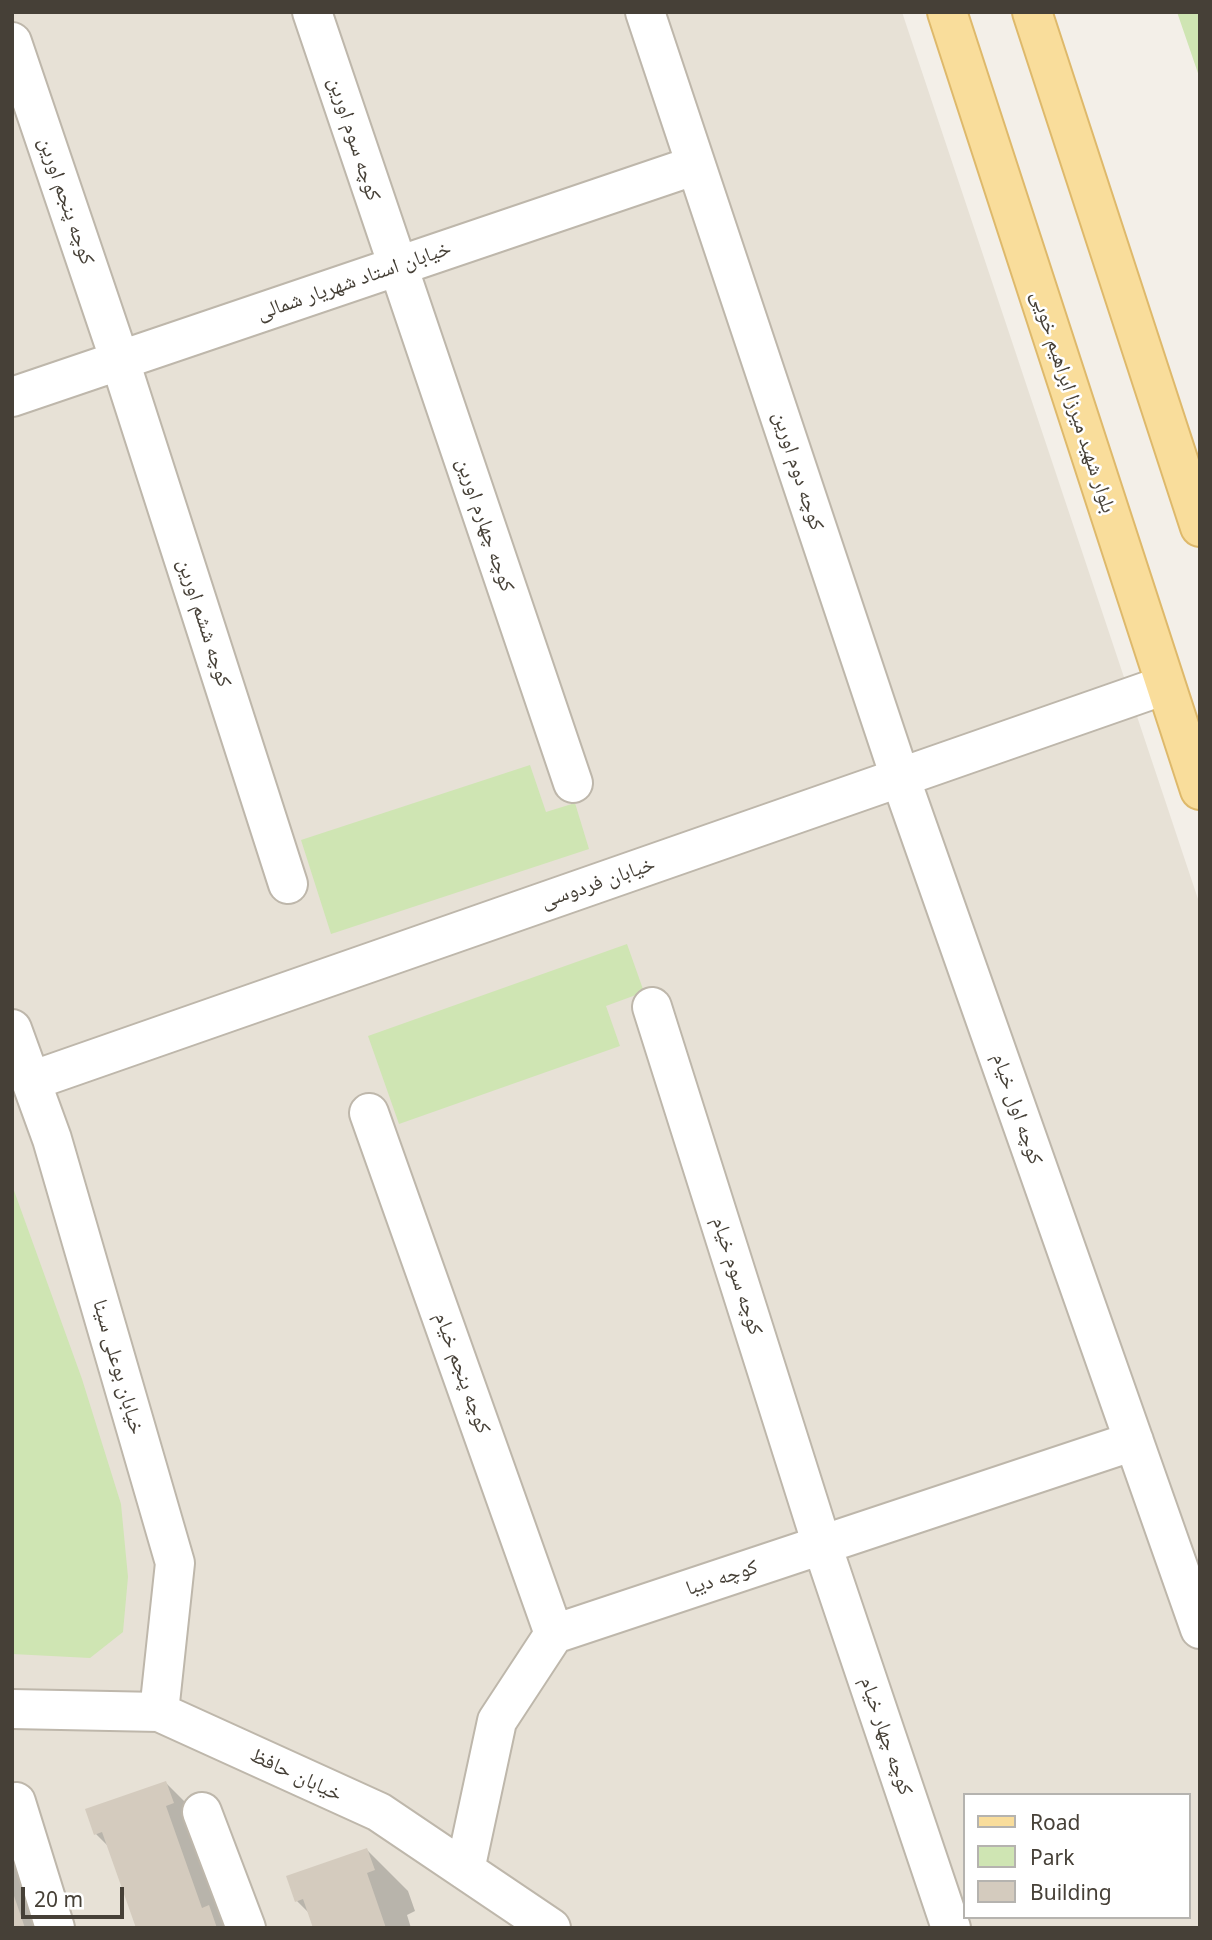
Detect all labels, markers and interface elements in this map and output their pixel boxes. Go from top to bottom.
street label: کوچه سوم اورین [322,74,386,204]
street label: کوچه پنجم اورین [32,134,100,268]
street label: خیابان استاد شهریار شمالی [253,236,455,326]
street label: بلوار شهید میرزا ابراهیم خویی [1025,288,1121,516]
street label: کوچه دوم اورین [767,408,829,534]
street label: کوچه چهارم اورین [450,455,520,595]
street label: کوچه ششم اورین [171,556,237,690]
street label: خیابان فردوسی [538,852,658,914]
street label: کوچه اول خیام [986,1050,1048,1168]
street label: کوچه سوم خیام [706,1214,768,1338]
street label: خیابان بوعلی سینا [87,1297,149,1437]
street label: کوچه پنجم خیام [428,1309,496,1437]
street label: کوچه دیبا [683,1555,761,1601]
street label: کوچه چهار خیام [854,1673,918,1799]
street label: خیابان حافظ [246,1743,346,1807]
legend [964,1793,1191,1919]
text: Road [1030,1808,1080,1836]
text: Park [1030,1843,1074,1871]
scale bar [24,1874,128,1918]
text: Building [1030,1878,1112,1906]
text: 20 m [34,1885,83,1913]

